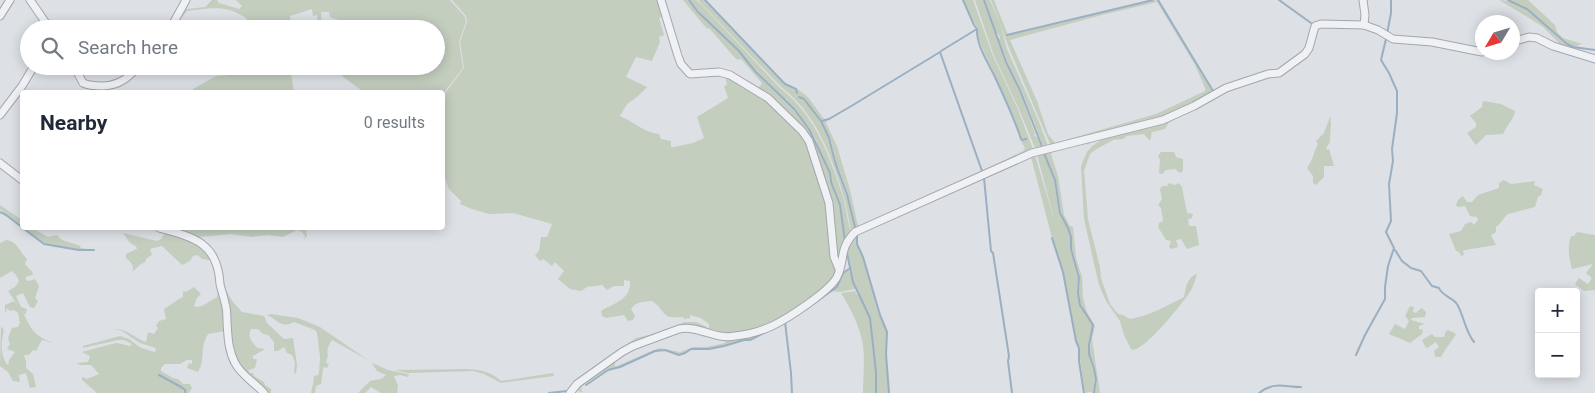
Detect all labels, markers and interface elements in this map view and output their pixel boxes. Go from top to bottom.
north arrow [1475,15,1520,60]
search box [20,20,445,75]
icon: search [38,34,66,62]
text: Search here [78,36,178,59]
text: Nearby [40,111,107,135]
text: 0 results [364,113,425,132]
map controls [1535,288,1580,378]
button: + [1535,288,1580,333]
button: − [1535,333,1580,378]

